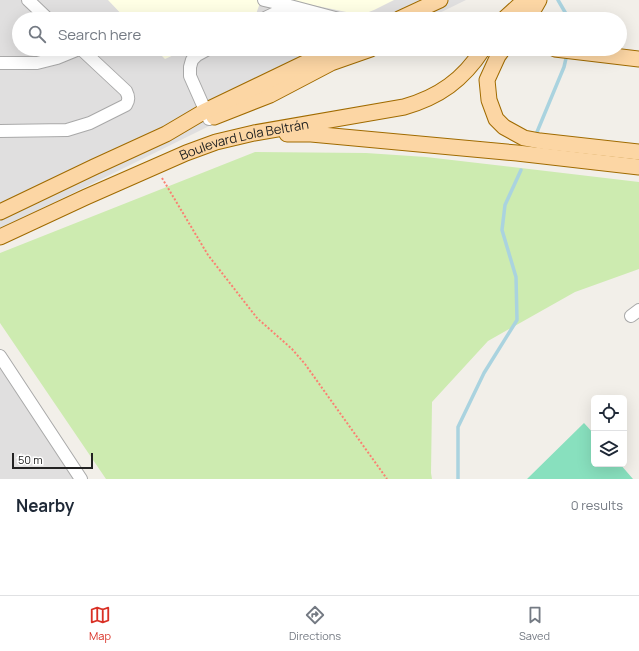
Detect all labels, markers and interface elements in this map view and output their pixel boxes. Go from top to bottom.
search box [12,12,627,56]
icon: search [26,23,48,45]
text: Search here [58,24,141,45]
street label: Boulevard Lola Beltrán [176,115,310,164]
map controls [591,395,627,467]
button: locate [591,395,627,431]
button: layers [591,431,627,467]
scale bar [12,451,93,470]
text: 50 m [18,452,43,467]
text: Nearby [16,494,74,517]
text: 0 results [571,496,623,514]
tab: Map [89,604,111,643]
tab: Directions [289,604,341,643]
tab: Saved [519,604,550,643]

